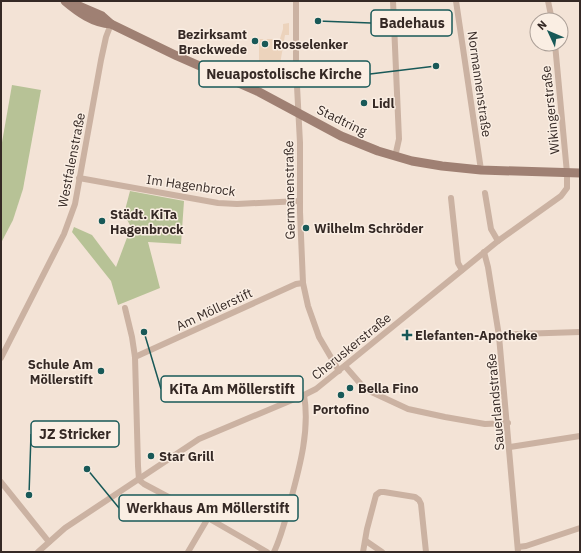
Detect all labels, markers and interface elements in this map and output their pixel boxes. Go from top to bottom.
callout: Badehaus [371,10,452,36]
north arrow [529,12,569,52]
text: Badehaus [379,14,445,32]
text: N [534,17,550,33]
place label: Bezirksamt Brackwede [177,26,247,58]
street label: Normannenstraße [464,30,495,138]
marker: Bezirksamt Brackwede [250,36,260,46]
place label: Rosselenker [273,36,348,53]
marker: Rosselenker [260,39,270,49]
callout: Neuapostolische Kirche [199,61,370,87]
text: Neuapostolische Kirche [206,65,362,83]
street label: Wikingerstraße [537,65,564,155]
place label: Lidl [372,95,395,112]
marker: Lidl [359,98,369,108]
street label: Stadtring [314,101,370,140]
street label: Westfalenstraße [54,111,89,209]
street label: Germanenstraße [280,140,299,240]
street label: Im Hagenbrock [145,171,237,200]
place label: Städt. KiTa Hagenbrock [110,206,184,238]
marker: Städt. KiTa Hagenbrock [97,216,107,226]
place label: Wilhelm Schröder [314,220,424,237]
marker: Wilhelm Schröder [301,223,311,233]
street label: Am Möllerstift [173,284,255,335]
street label: Cheruskerstraße [308,309,395,384]
place label: Elefanten-Apotheke [415,327,538,344]
marker: Elefanten-Apotheke [402,330,412,340]
street label: Sauerlandstraße [483,353,508,451]
place label: Schule Am Möllerstift [28,356,93,388]
marker: Schule Am Möllerstift [96,366,106,376]
callout: KiTa Am Möllerstift [161,376,303,402]
text: KiTa Am Möllerstift [169,380,295,398]
place label: Bella Fino [358,380,419,397]
marker: Bella Fino [345,383,355,393]
marker: Portofino [336,390,346,400]
place label: Portofino [313,401,369,418]
callout: JZ Stricker [31,421,119,447]
text: JZ Stricker [39,425,111,443]
place label: Star Grill [159,448,214,465]
marker: Star Grill [146,451,156,461]
callout: Werkhaus Am Möllerstift [119,495,298,521]
text: Werkhaus Am Möllerstift [126,499,290,517]

